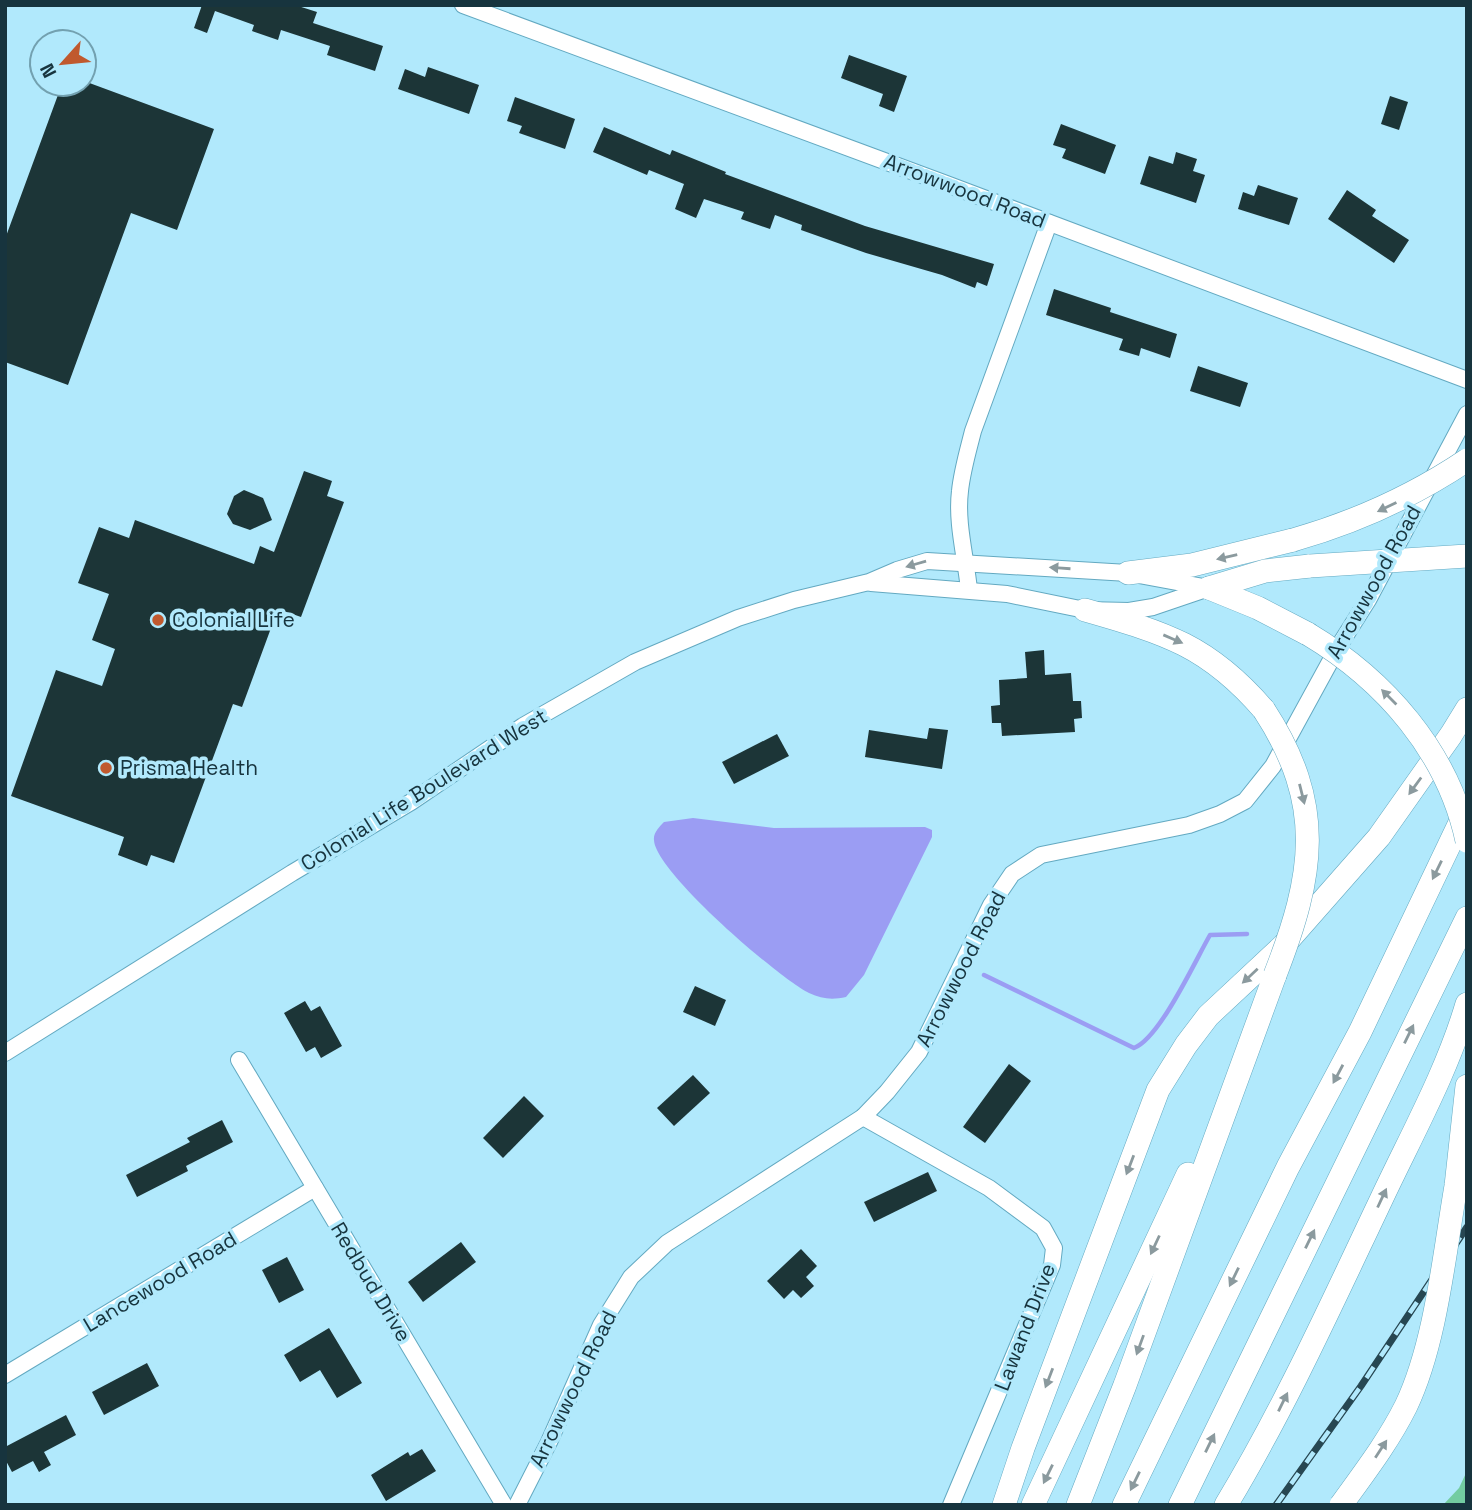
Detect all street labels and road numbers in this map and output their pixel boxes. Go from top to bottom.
street label: Arrowwood Road [880,147,1050,234]
street label: Arrowwood Road [1320,500,1427,663]
street label: Colonial Life Boulevard West [295,702,552,877]
street label: Arrowwood Road [910,886,1011,1051]
street label: Redbud Drive [325,1217,418,1346]
street label: Lancewood Road [78,1225,241,1338]
street label: Lawand Drive [988,1259,1061,1394]
street label: Arrowwood Road [523,1306,622,1472]

